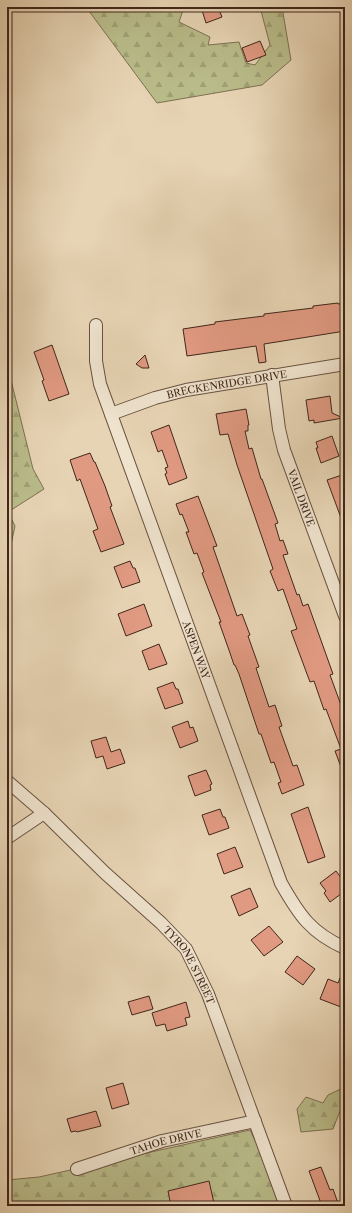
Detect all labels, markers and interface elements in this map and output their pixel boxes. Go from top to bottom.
street label: BRECKENRIDGE DRIVE [165,367,288,401]
street label: VAIL DRIVE [285,467,318,528]
street label: ASPEN WAY [179,618,213,682]
street label: TYRONE STREET [161,923,218,1006]
street label: TAHOE DRIVE [128,1126,203,1158]

